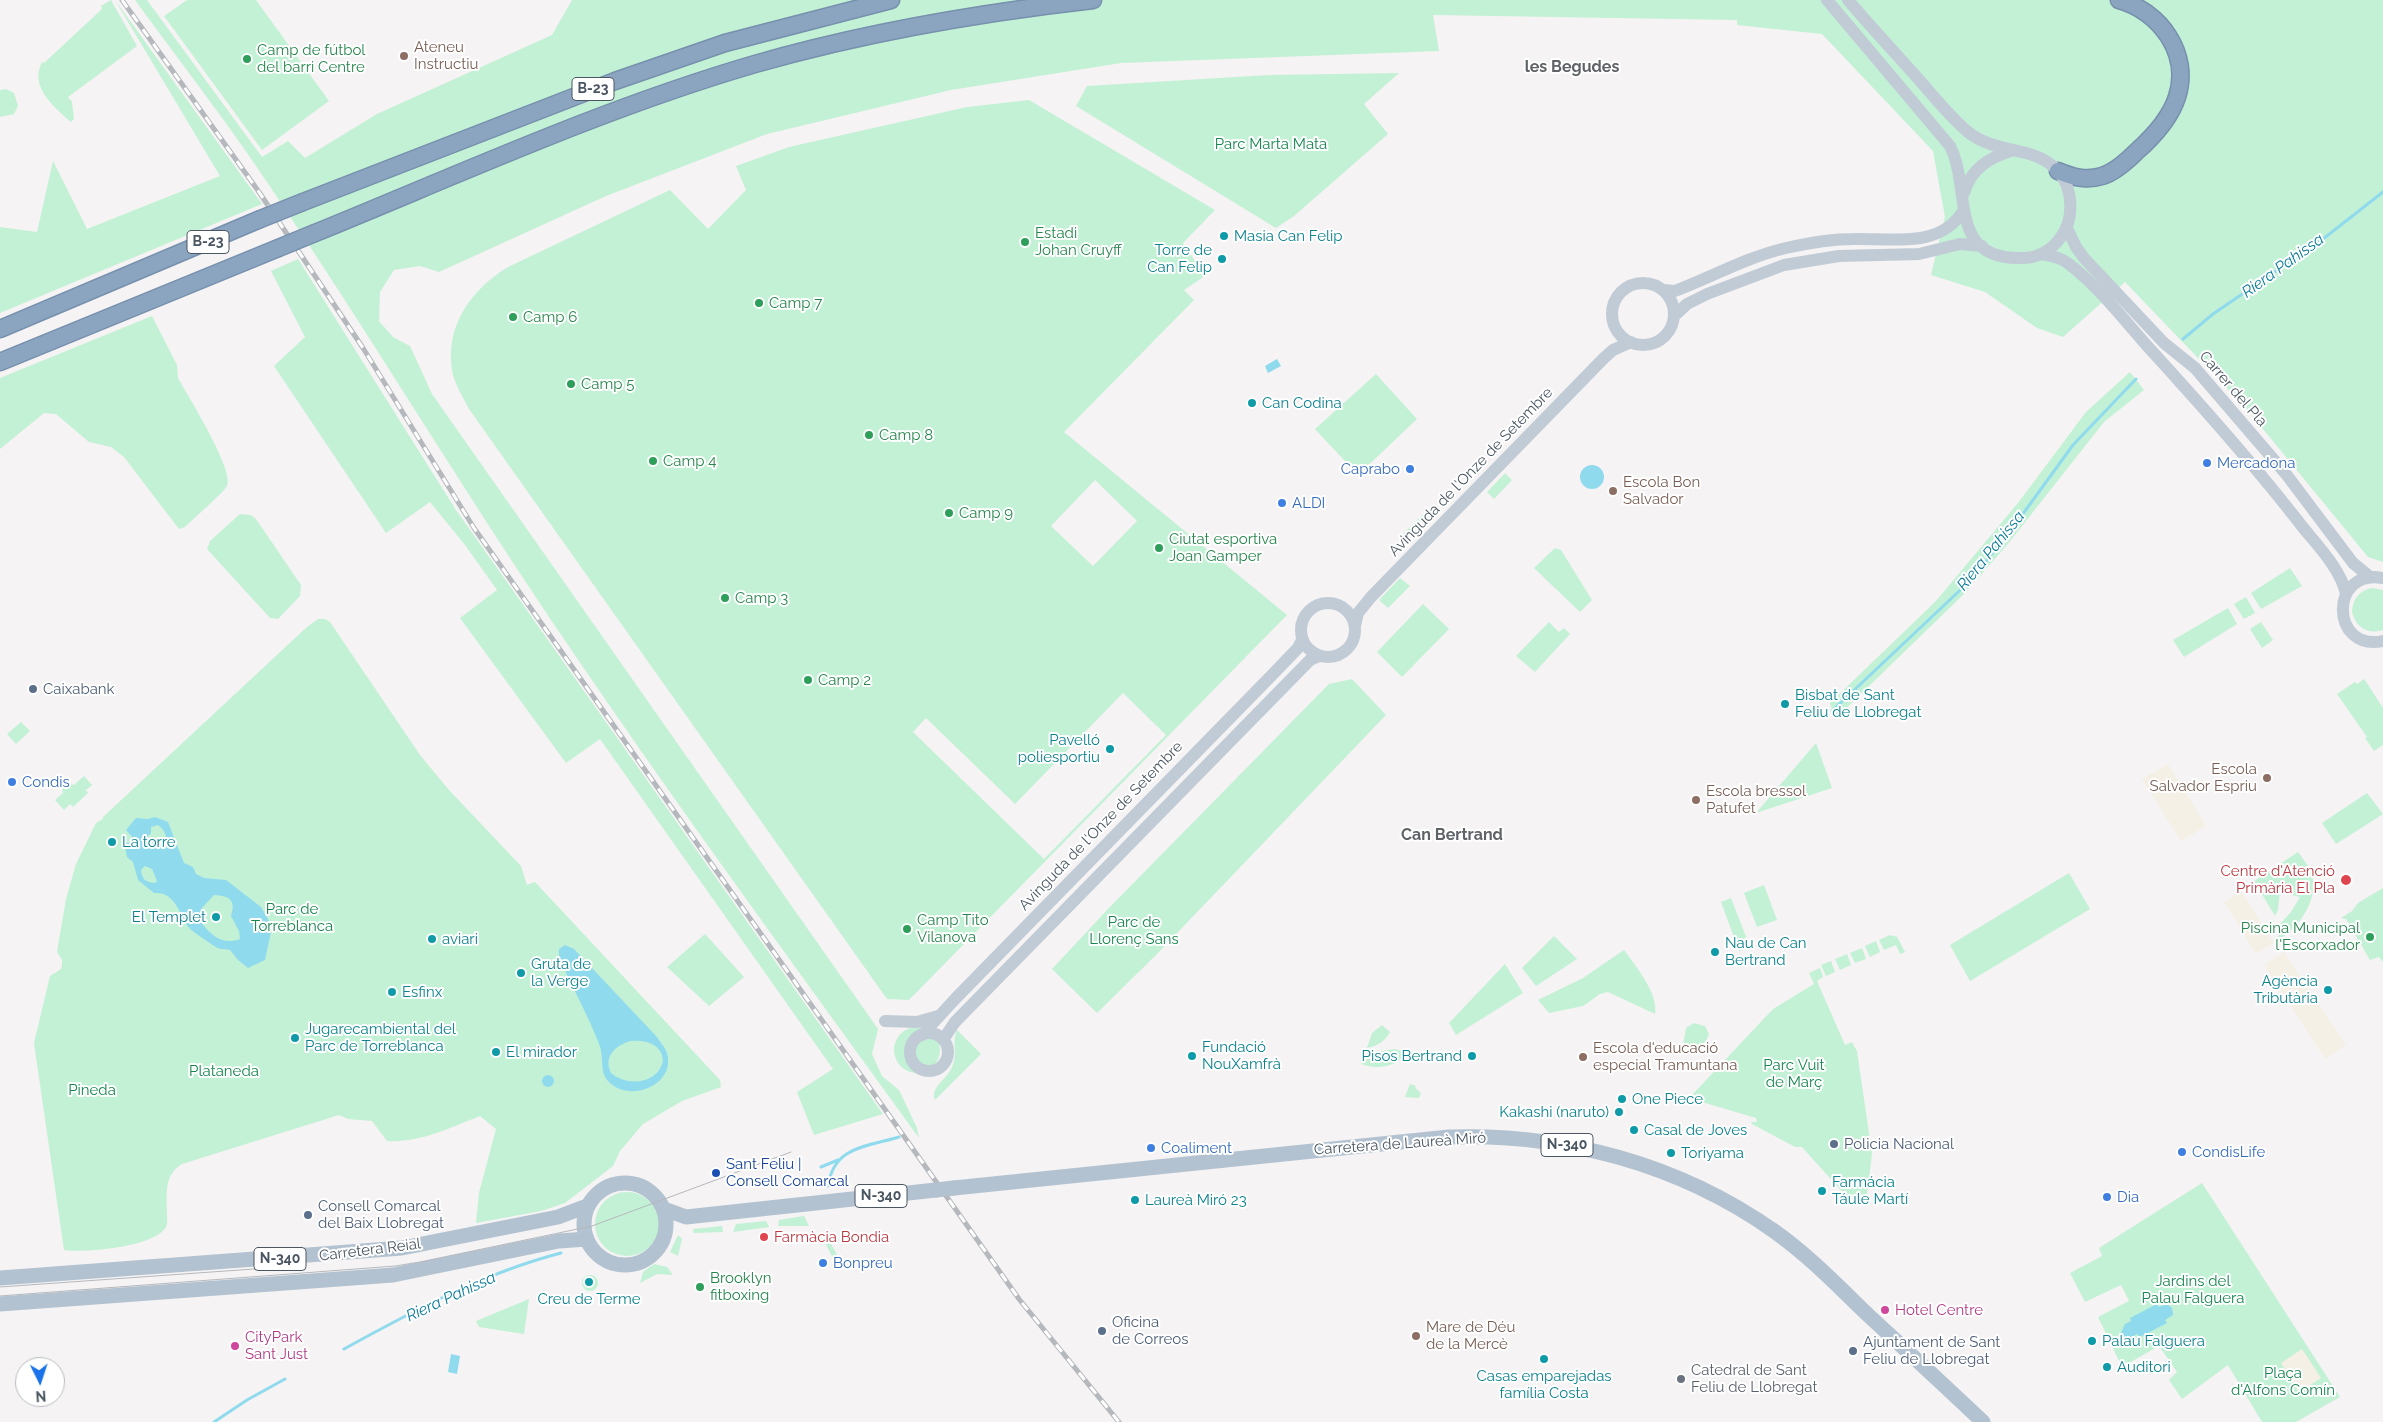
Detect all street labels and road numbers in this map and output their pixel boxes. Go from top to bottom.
road number: B-23 [572,78,614,100]
road number: B-23 [187,230,229,253]
street label: Carrer del Pla [2195,348,2271,430]
street label: Avinguda de l'Onze de Setembre [1385,384,1557,560]
street label: Avinguda de l'Onze de Setembre [1015,738,1187,914]
street label: Carretera de Laureà Miró [1313,1129,1487,1159]
road number: N-340 [1541,1134,1593,1156]
road number: N-340 [855,1184,907,1208]
street label: Carretera Reial [318,1235,422,1265]
road number: N-340 [254,1248,306,1270]

